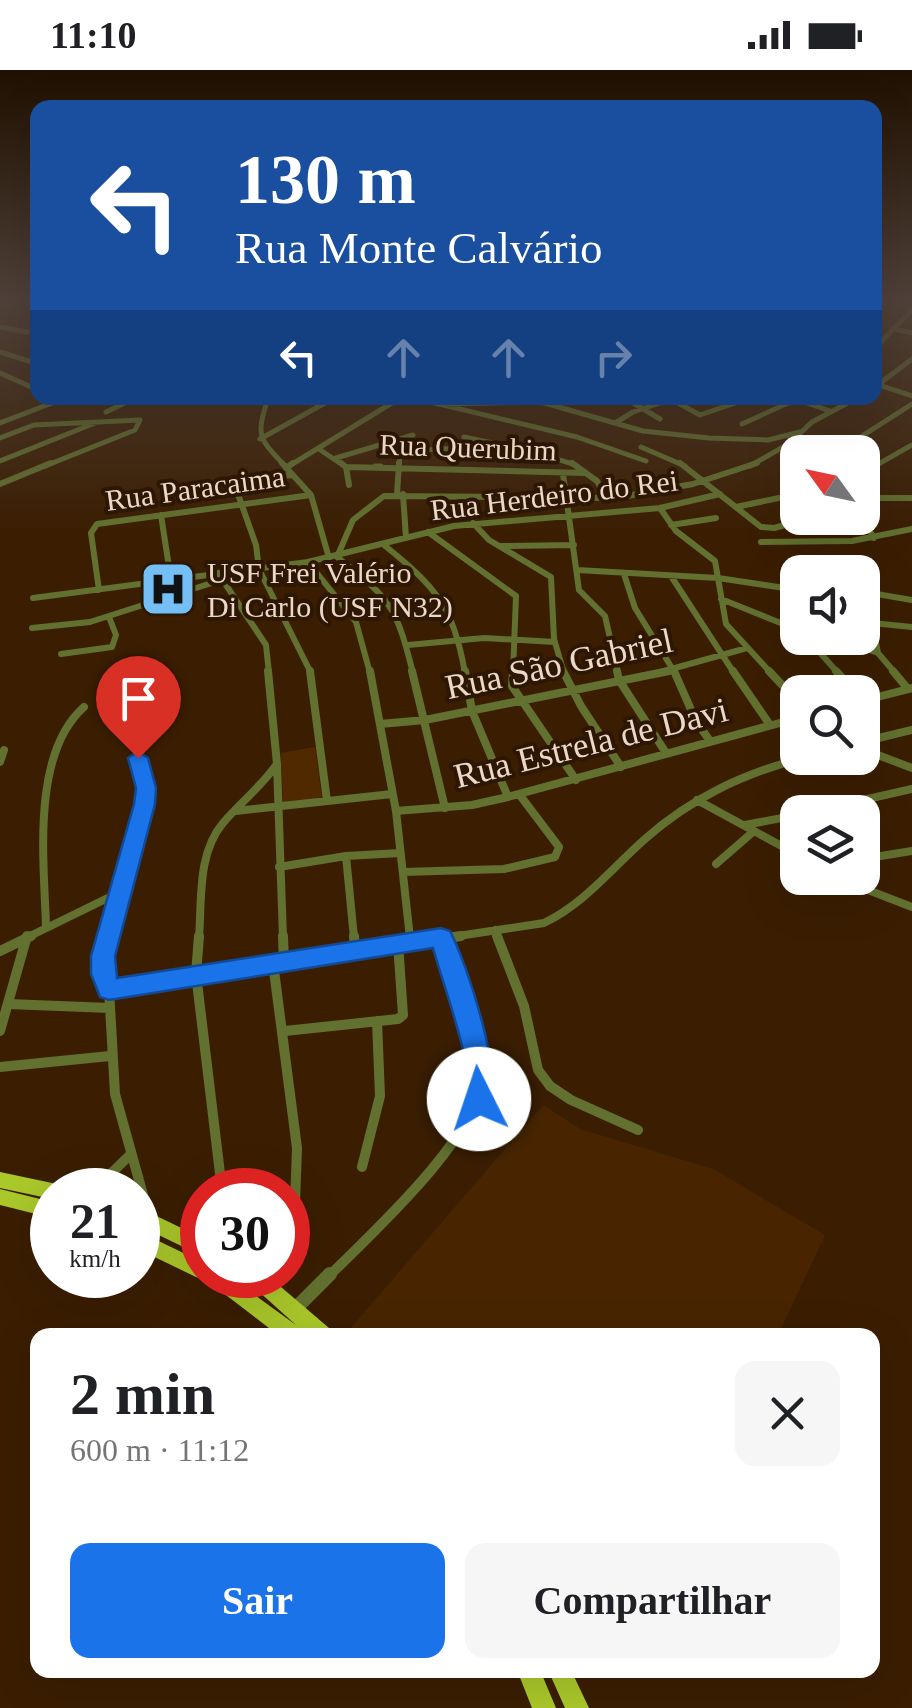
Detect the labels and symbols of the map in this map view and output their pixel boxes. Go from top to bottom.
street label: Rua Querubim [379,427,557,467]
north arrow [780,435,880,535]
street label: Rua Paracaima [103,459,287,517]
street label: Rua Herdeiro do Rei [428,463,680,527]
place label: USF Frei Valério Di Carlo (USF N32) [207,556,453,624]
hospital icon: USF Frei Valério Di Carlo (USF N32) [138,559,198,619]
street label: Rua São Gabriel [442,621,676,707]
pin [96,656,181,759]
street label: Rua Estrela de Davi [450,690,732,796]
position arrow [427,1047,531,1151]
speed limit sign: 30 [180,1168,310,1298]

